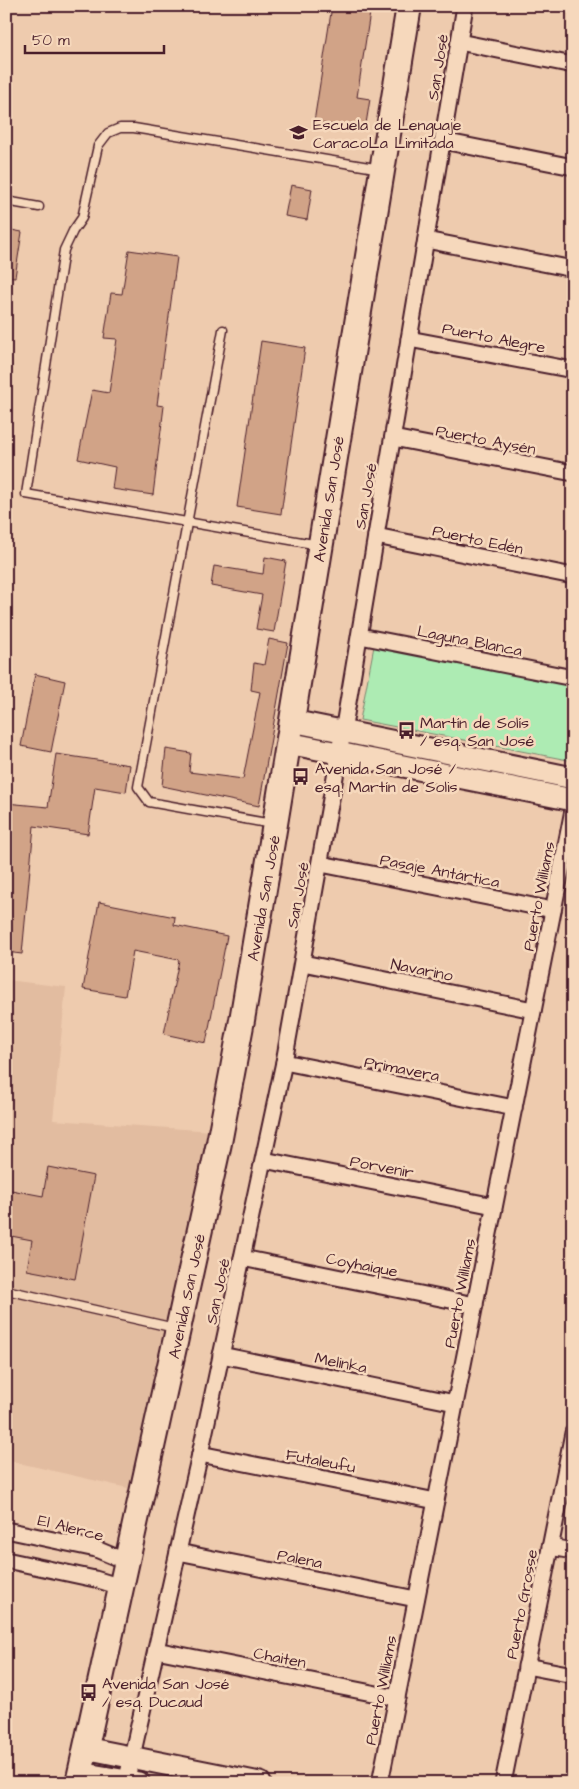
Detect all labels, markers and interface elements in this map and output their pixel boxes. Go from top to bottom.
scale bar [25,22,164,54]
text: 50 m [32,30,70,51]
street label: San José [422,32,454,102]
place label: Escuela de Lenguaje CaracoLa Limitada [313,114,462,154]
school or university icon: Escuela de Lenguaje CaracoLa Limitada [289,123,309,143]
street label: Puerto Alegre [440,317,548,360]
street label: Puerto Aysén [434,420,538,461]
street label: Avenida San José [308,434,350,564]
street label: San José [349,461,383,531]
street label: Puerto Edén [431,520,525,560]
street label: Laguna Blanca [415,620,524,663]
place label: Martín de Solís / esq. San José [420,712,535,752]
bus stop icon: Martín de Solís / esq. San José [396,721,416,741]
place label: Avenida San José / esq. Martín de Solis [315,758,458,798]
bus stop icon: Avenida San José / esq. Martín de Solis [291,767,311,787]
street label: Avenida San José [242,833,286,963]
street label: Puerto Williams [518,839,560,953]
street label: Pasaje Antártica [378,849,501,893]
street label: San José [281,860,315,930]
street label: Navarino [389,953,455,987]
street label: Primavera [362,1051,441,1087]
street label: Porvenir [348,1150,416,1184]
street label: Avenida San José [163,1231,211,1361]
street label: Puerto Williams [439,1236,481,1350]
street label: Coyhaique [324,1247,400,1284]
street label: San José [200,1256,236,1326]
street label: Melinka [313,1347,369,1379]
street label: Futaleufu [284,1443,358,1479]
street label: El Alerce [35,1509,106,1547]
street label: Palena [275,1544,324,1574]
street label: Puerto Grosse [501,1547,543,1661]
street label: Puerto Williams [360,1633,402,1747]
street label: Chaiten [252,1642,308,1674]
place label: Avenida San José / esq. Ducaud [102,1673,230,1713]
bus stop icon: Avenida San José / esq. Ducaud [78,1682,98,1702]

